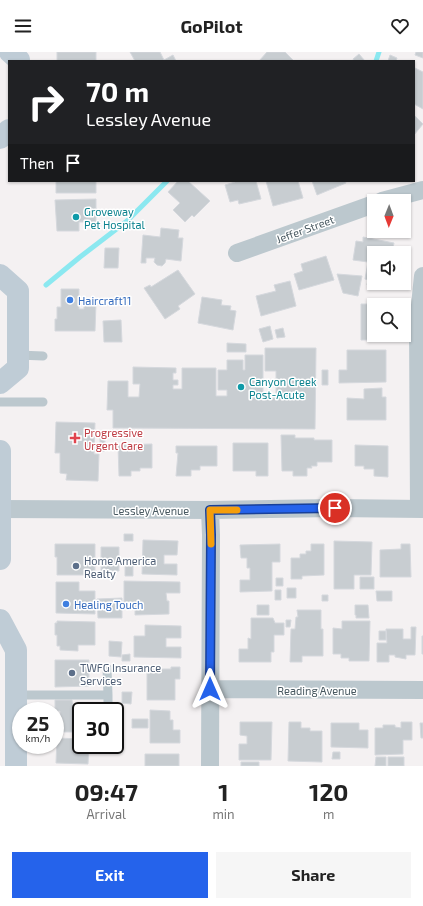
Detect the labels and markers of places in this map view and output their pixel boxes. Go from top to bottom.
place label: Groveway Pet Hospital [84,205,145,231]
marker: Groveway Pet Hospital [71,212,81,222]
place label: Haircraft11 [78,294,131,307]
marker: Haircraft11 [65,295,75,305]
place label: Canyon Creek Post-Acute [249,375,317,401]
marker: Canyon Creek Post-Acute [236,382,246,392]
place label: Progressive Urgent Care [84,426,143,452]
marker: Progressive Urgent Care [69,432,81,444]
pin [318,491,352,525]
place label: Home America Realty [84,554,156,580]
marker: Home America Realty [71,561,81,571]
place label: Healing Touch [74,598,143,611]
marker: Healing Touch [61,599,71,609]
place label: TWFG Insurance Services [80,661,161,687]
marker: TWFG Insurance Services [67,668,77,678]

